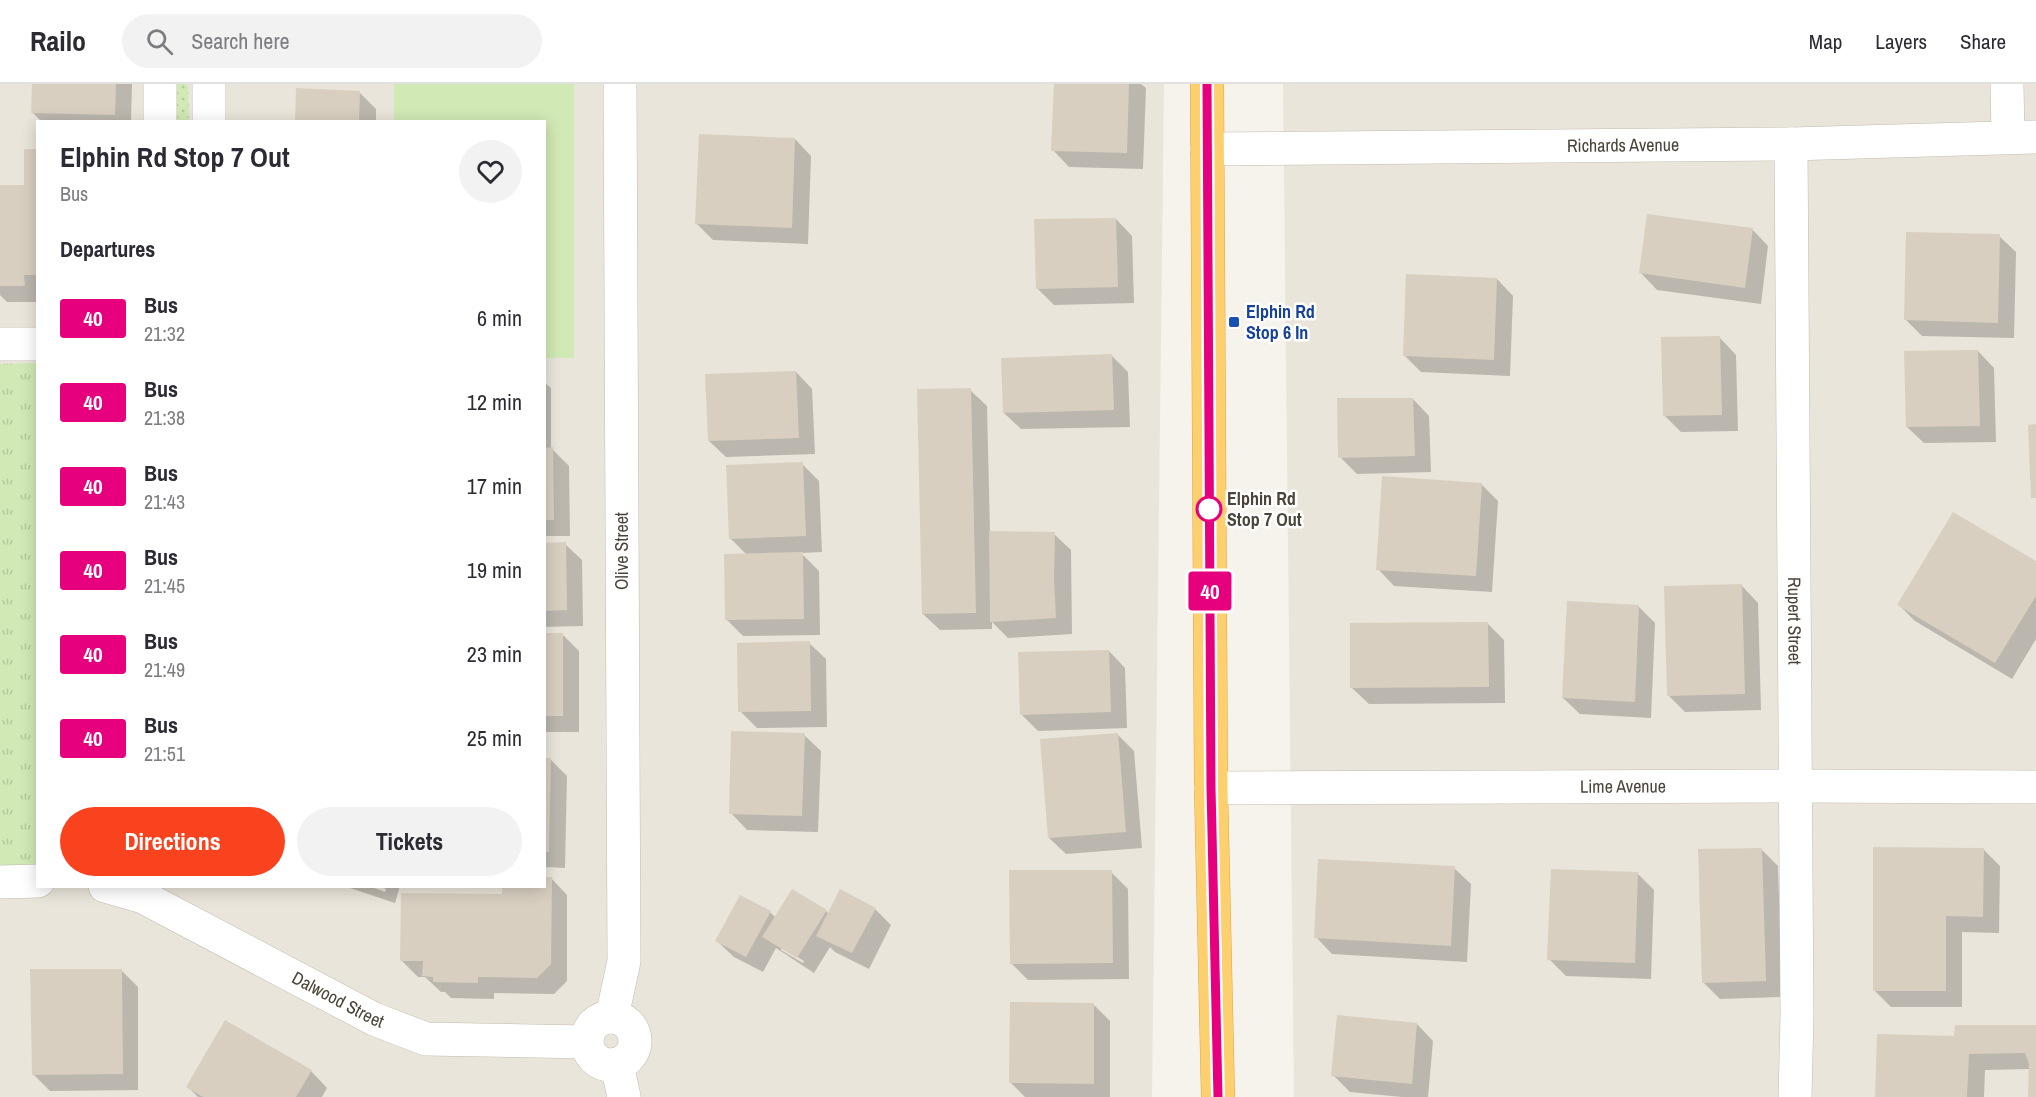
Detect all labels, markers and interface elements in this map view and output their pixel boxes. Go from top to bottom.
search box [122,14,542,68]
text: Railo [30,22,86,60]
icon: search [143,25,176,58]
text: Search here [191,26,289,56]
text: Map [1809,27,1842,56]
text: Layers [1875,27,1927,56]
text: Share [1960,27,2006,56]
street label: Richards Avenue [1567,132,1679,158]
text: Elphin Rd Stop 7 Out [60,138,290,176]
button: heart [459,140,522,203]
text: Bus [60,180,88,207]
text: Departures [60,234,155,264]
text: Bus [144,290,178,320]
place label: Elphin Rd Stop 6 In [1246,299,1315,345]
text: 6 min [477,303,522,333]
text: 40 [83,304,103,333]
marker: Elphin Rd Stop 6 In [1227,315,1241,329]
text: 21:32 [144,320,185,347]
text: Bus [144,374,178,404]
text: 12 min [467,387,522,417]
text: 40 [83,388,103,417]
text: 21:38 [144,404,185,431]
text: Bus [144,458,178,488]
text: 17 min [467,471,522,501]
text: 40 [83,472,103,501]
place label: Elphin Rd Stop 7 Out [1227,486,1302,532]
text: 21:43 [144,488,185,515]
marker: Elphin Rd Stop 7 Out [1196,496,1222,522]
street label: Olive Street [609,512,634,590]
text: Bus [144,542,178,572]
text: 19 min [467,555,522,585]
text: 40 [83,556,103,585]
text: 21:45 [144,572,185,599]
line badge: 40 [1183,572,1237,610]
text: 40 [1200,577,1220,606]
street label: Rupert Street [1782,577,1808,665]
text: Bus [144,626,178,656]
text: 23 min [467,639,522,669]
text: 40 [83,640,103,669]
text: 21:49 [144,656,185,683]
text: Bus [144,710,178,740]
text: 25 min [467,723,522,753]
text: 40 [83,724,103,753]
text: 21:51 [144,740,185,767]
street label: Lime Avenue [1580,773,1666,799]
button: Directions [60,807,285,876]
button: Tickets [297,807,522,876]
street label: Dalwood Street [288,965,388,1034]

